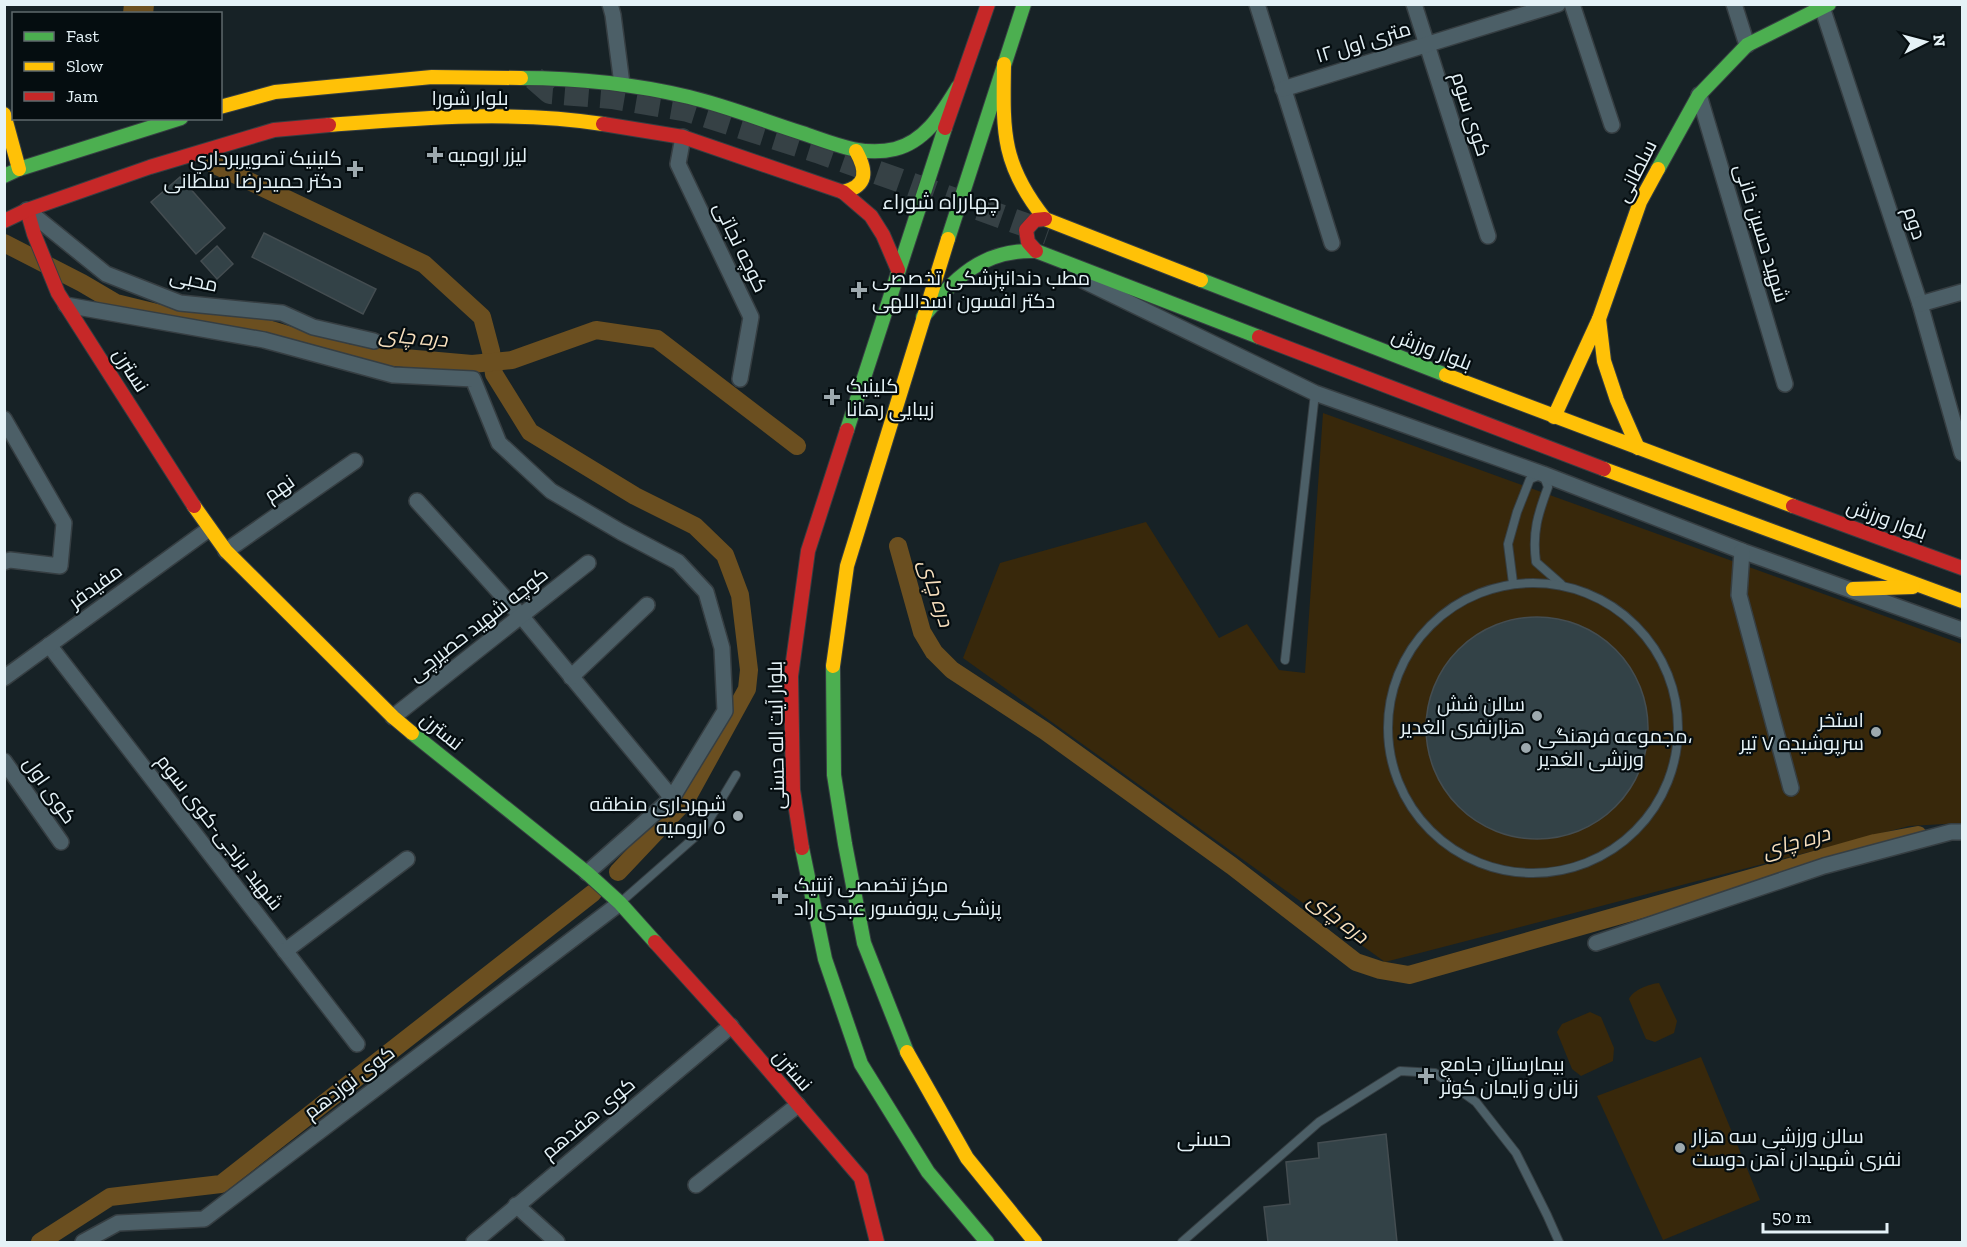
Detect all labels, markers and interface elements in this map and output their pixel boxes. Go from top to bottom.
legend [12,12,222,120]
north arrow [1895,12,1955,72]
street label: ۱۲ متری اول [1313,16,1414,69]
text: Fast [66,25,99,47]
text: N [1929,33,1950,48]
text: Slow [66,55,103,77]
street label: کوی سوم [1444,69,1496,160]
text: Jam [66,85,98,107]
street label: بلوار شورا [432,86,508,110]
street label: سلطانی [1610,136,1663,207]
place label: لیزر ارومیه [448,143,527,167]
place label: کلینیک تصويربرداري دکتر حمیدرضا سلطانی [164,146,342,194]
marker: لیزر ارومیه [426,146,444,164]
marker: کلینیک تصويربرداري دکتر حمیدرضا سلطانی [346,160,364,178]
street label: شهید حسین خانی [1729,161,1794,305]
district label: چهارراه شوراء [882,189,1000,216]
street label: کوچه نجاتی [708,198,773,297]
street label: دوم [1897,204,1932,243]
street label: محبی [168,263,220,298]
place label: مطب دندانپزشکی تخصصی دکتر افسون اسداللهی [872,266,1090,314]
marker: مطب دندانپزشکی تخصصی دکتر افسون اسداللهی [850,281,868,299]
water label: دره چای [377,321,449,354]
street label: بلوار ورزش [1388,323,1475,376]
street label: نسترن [107,343,154,397]
place label: کلینیک زیبایی رهانا [846,374,934,422]
marker: کلینیک زیبایی رهانا [823,388,841,406]
street label: نهم [259,469,300,509]
street label: بلوار ورزش [1843,493,1931,546]
water label: دره چای [912,556,959,631]
street label: مفیدفر [63,559,126,614]
street label: کوچه شهید حصیرچی [403,562,553,687]
street label: بلوار آیت اله حسنی [763,660,790,810]
place label: سالن شش هزارنفری الغدیر [1399,692,1525,740]
street label: نسترن [415,707,468,756]
place label: استخر سرپوشیده ۷ تیر [1739,708,1864,756]
marker: سالن شش هزارنفری الغدیر [1530,709,1544,723]
place label: مجموعه فرهنگی، ورزشی الغدیر [1537,724,1692,772]
marker: استخر سرپوشیده ۷ تیر [1869,725,1883,739]
marker: مجموعه فرهنگی، ورزشی الغدیر [1519,741,1533,755]
street label: شهید برنجی-کوی سوم [150,749,288,916]
street label: کوی اول [18,752,82,829]
place label: شهردارى منطقه ٥ ارومیه [589,792,726,839]
marker: شهردارى منطقه ٥ ارومیه [731,809,745,823]
water label: دره چای [1759,820,1834,865]
place label: مرکز تخصصی ژنتیک پزشکی پروفسور عبدی راد [794,873,1002,921]
marker: مرکز تخصصی ژنتیک پزشکی پروفسور عبدی راد [771,887,789,905]
water label: دره چای [1302,887,1374,951]
street label: کوی نوزدهم [299,1040,400,1126]
street label: نسترن [768,1044,818,1097]
place label: بیمارستان جامع زنان و زایمان کوثر [1439,1052,1578,1100]
marker: بیمارستان جامع زنان و زایمان کوثر [1417,1067,1435,1085]
street label: کوی هفدهم [536,1072,641,1166]
place label: سالن ورزشی سه هزار نفری شهیدان آهن دوست [1691,1124,1901,1172]
district label: حسنی [1177,1126,1231,1152]
marker: سالن ورزشی سه هزار نفری شهیدان آهن دوست [1673,1141,1687,1155]
scale bar [1763,1196,1888,1234]
text: 50 m [1772,1206,1812,1228]

